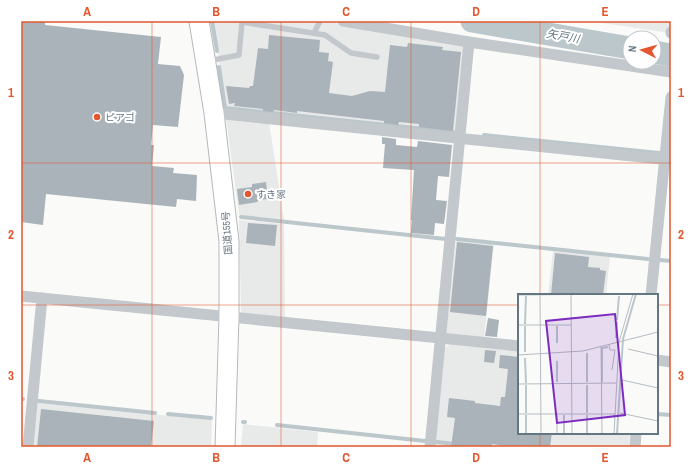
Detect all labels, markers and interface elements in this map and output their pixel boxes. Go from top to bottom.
text: A [83,3,91,20]
text: B [212,3,220,20]
text: C [342,3,350,20]
text: D [472,3,480,20]
text: E [601,3,609,20]
water label: 矢戸川 [546,26,581,46]
north arrow [622,30,662,70]
text: N [625,45,639,53]
text: 1 [8,84,14,101]
text: 1 [678,84,684,101]
place label: ピアゴ [105,111,135,124]
marker: ピアゴ [92,112,102,122]
place label: すき家 [256,188,286,201]
marker: すき家 [243,189,253,199]
street label: 国道155号 [219,211,235,255]
text: 2 [8,226,14,243]
text: 2 [678,226,684,243]
inset map [518,294,658,434]
text: 3 [8,367,14,384]
text: 3 [678,367,684,384]
text: A [83,449,91,466]
text: B [212,449,220,466]
text: C [342,449,350,466]
text: D [472,449,480,466]
text: E [601,449,609,466]

